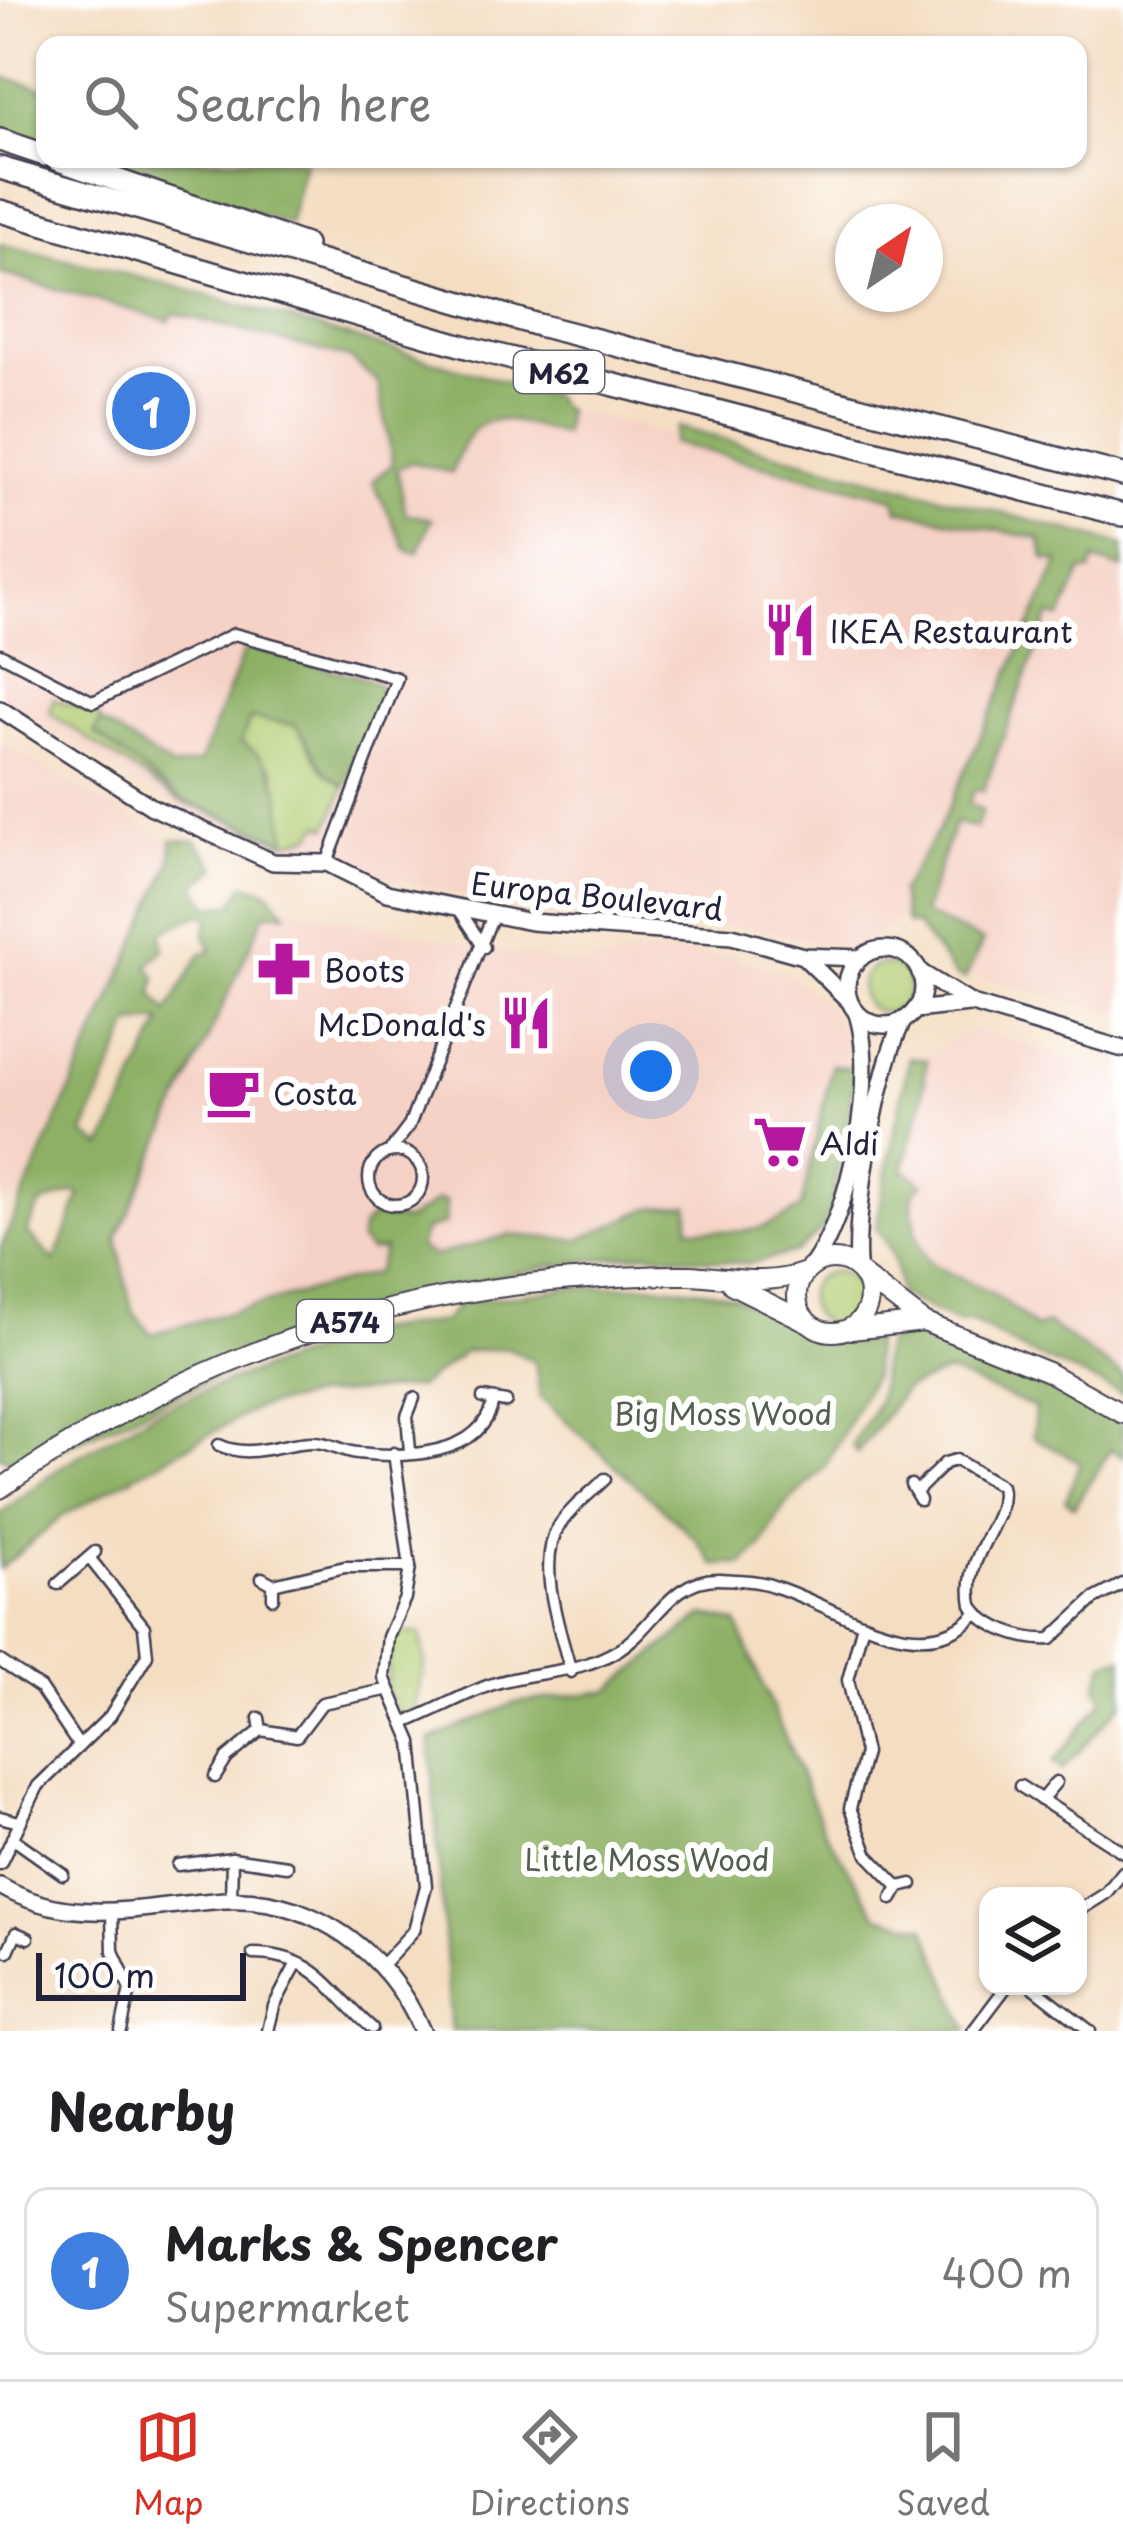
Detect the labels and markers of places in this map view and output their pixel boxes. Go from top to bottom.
pin: 1 [112,366,190,456]
restaurant icon: IKEA Restaurant [761,601,819,659]
place label: IKEA Restaurant [830,608,1072,653]
pharmacy icon: Boots [255,940,313,998]
place label: Boots [324,947,405,992]
restaurant icon: McDonald's [497,994,555,1052]
place label: McDonald's [318,1001,486,1046]
cafe icon: Costa [204,1063,262,1121]
place label: Costa [273,1070,357,1115]
supermarket icon: Aldi [751,1113,809,1171]
place label: Aldi [820,1120,878,1165]

